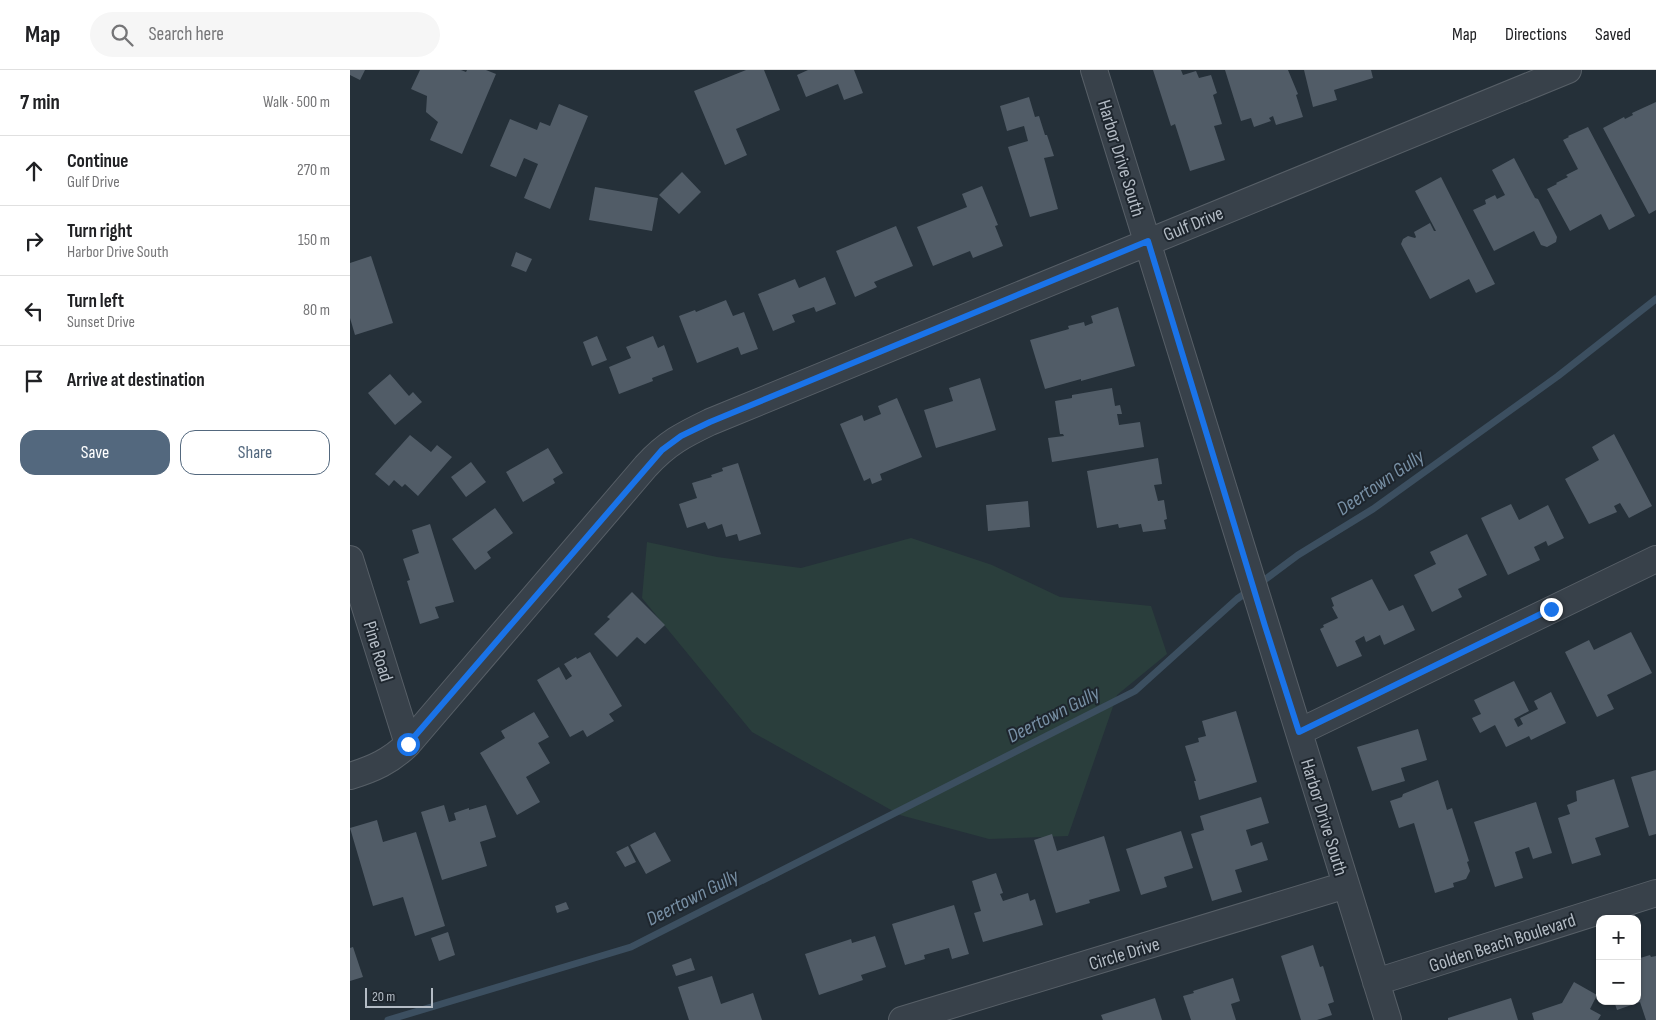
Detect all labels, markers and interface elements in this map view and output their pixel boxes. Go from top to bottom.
search box [90,12,440,57]
text: Map [25,20,60,49]
icon: search [108,21,136,49]
text: Search here [148,23,224,46]
text: Map [1452,24,1477,45]
text: Directions [1505,24,1567,45]
text: Saved [1595,24,1631,45]
text: 7 min [20,90,60,115]
text: Walk · 500 m [263,93,330,112]
street label: Harbor Drive South [1092,97,1149,220]
text: Continue [67,150,128,173]
icon: ahead [20,157,48,185]
text: 270 m [297,161,330,180]
text: Gulf Drive [67,173,120,192]
street label: Gulf Drive [1160,202,1227,247]
text: Turn right [67,220,132,243]
icon: right [20,227,48,255]
text: 150 m [298,231,330,250]
text: Harbor Drive South [67,243,169,262]
text: Turn left [67,290,124,313]
icon: left [20,297,48,325]
text: 80 m [303,301,330,320]
text: Sunset Drive [67,313,135,332]
icon: arrive [20,367,48,395]
text: Arrive at destination [67,369,205,392]
button: Save [20,430,170,475]
button: Share [180,430,330,475]
water label: Deertown Gully [1332,444,1430,521]
route end [1540,598,1563,621]
street label: Pine Road [358,618,398,684]
water label: Deertown Gully [1003,681,1105,748]
route start [397,733,420,756]
street label: Harbor Drive South [1295,756,1352,879]
water label: Deertown Gully [642,864,744,931]
street label: Golden Beach Boulevard [1426,909,1579,978]
map controls [1596,915,1641,1005]
button: + [1596,915,1641,960]
street label: Circle Drive [1086,933,1163,976]
button: − [1596,960,1641,1005]
scale bar [365,985,432,1008]
text: 20 m [372,988,395,1005]

